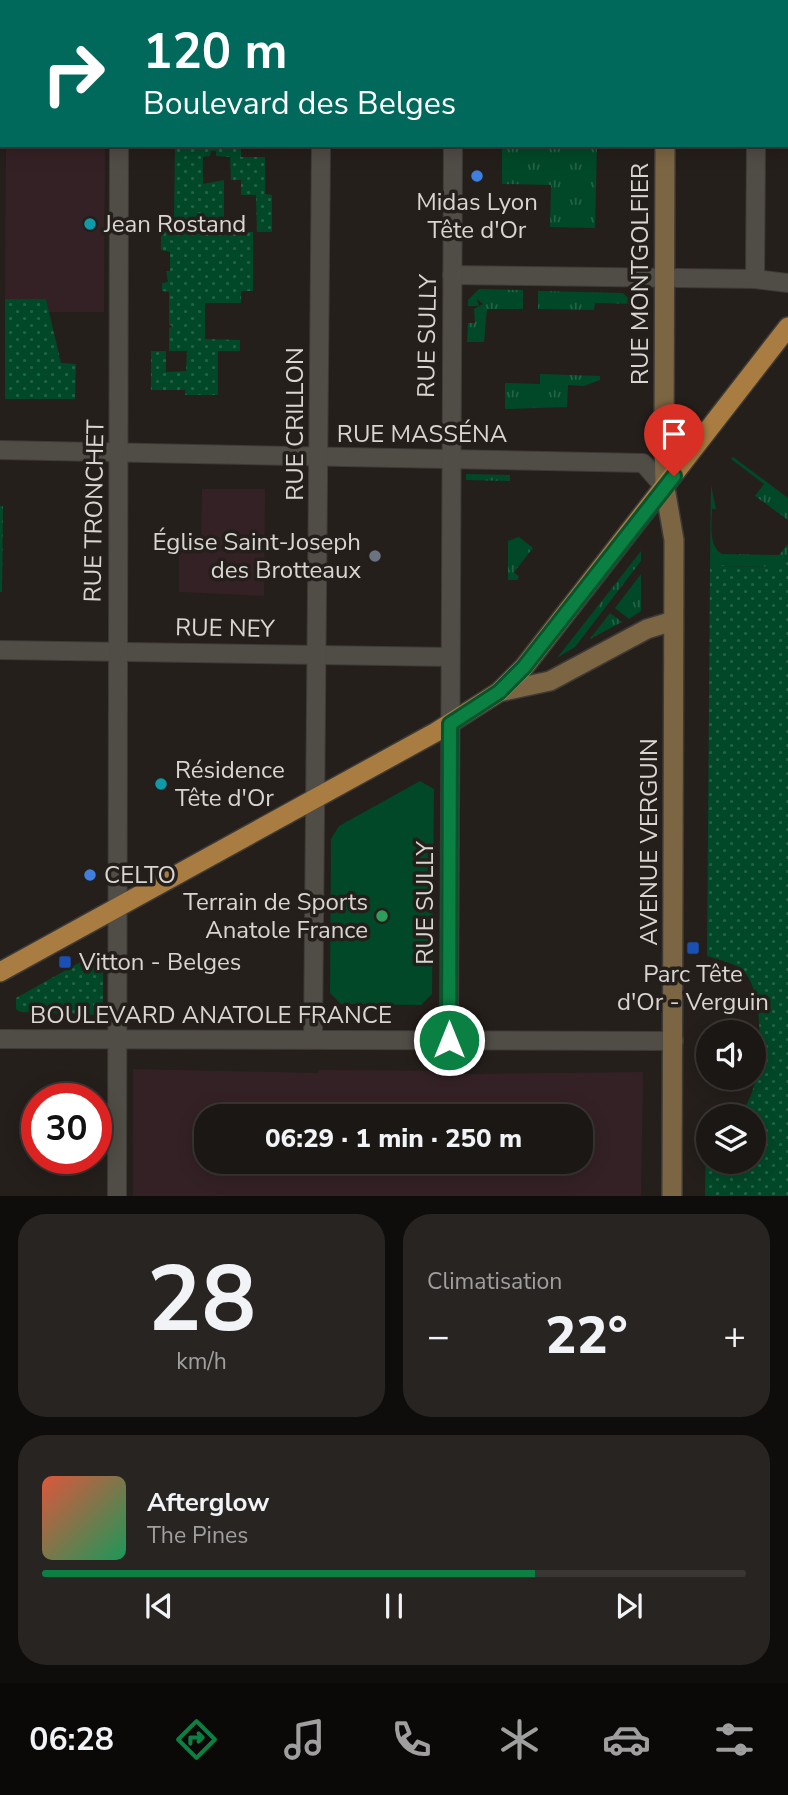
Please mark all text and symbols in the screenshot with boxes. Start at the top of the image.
text: 120 m [143,18,287,85]
icon: right [28,28,119,119]
text: Boulevard des Belges [143,82,456,125]
street label: RUE MONTGOLFIER [624,163,656,385]
marker: Midas Lyon Tête d'Or [469,168,485,184]
place label: Midas Lyon Tête d'Or [416,186,538,246]
place label: Jean Rostand [103,208,246,240]
marker: Jean Rostand [82,216,98,232]
street label: RUE SULLY [410,273,444,398]
street label: RUE CRILLON [279,347,311,501]
pin [644,404,704,476]
icon: arrive [655,415,693,453]
street label: RUE MASSÉNA [337,418,508,450]
street label: RUE TRONCHET [76,419,112,603]
place label: Église Saint-Joseph des Brotteaux [152,526,361,586]
marker: Église Saint-Joseph des Brotteaux [367,548,383,564]
street label: RUE NEY [175,611,276,645]
street label: AVENUE VERGUIN [633,738,665,946]
place label: Résidence Tête d'Or [175,754,285,814]
marker: Résidence Tête d'Or [153,776,169,792]
street label: RUE SULLY [409,841,441,965]
place label: CELTO [104,859,176,891]
marker: CELTO [82,867,98,883]
place label: Terrain de Sports Anatole France [183,886,368,946]
marker: Terrain de Sports Anatole France [374,908,390,924]
marker: Parc Tête d'Or - Verguin [685,940,701,956]
place label: Vitton - Belges [78,946,241,978]
marker: Vitton - Belges [57,954,73,970]
place label: Parc Tête d'Or - Verguin [617,958,769,1018]
street label: BOULEVARD ANATOLE FRANCE [30,999,392,1031]
position arrow [412,1003,486,1077]
map controls [696,1020,766,1174]
button: sound [696,1020,766,1090]
speed limit sign: 30 [21,1083,112,1174]
button: layers [696,1104,766,1174]
text: 06:29 · 1 min · 250 m [265,1121,522,1156]
text: 28 [147,1238,256,1362]
text: Climatisation [427,1266,562,1297]
text: 22° [545,1300,628,1371]
text: − [427,1311,450,1362]
text: + [723,1311,746,1362]
text: km/h [176,1346,227,1377]
text: Afterglow [147,1485,270,1520]
text: The Pines [147,1520,248,1551]
icon: previous [140,1587,178,1625]
icon: pause [375,1587,413,1625]
icon: next [610,1587,648,1625]
icon: directions [172,1715,221,1764]
icon: music [280,1715,329,1764]
icon: phone [387,1715,436,1764]
icon: climate [495,1715,544,1764]
icon: car [602,1715,651,1764]
icon: filters [710,1715,759,1764]
text: 06:28 [29,1718,114,1761]

